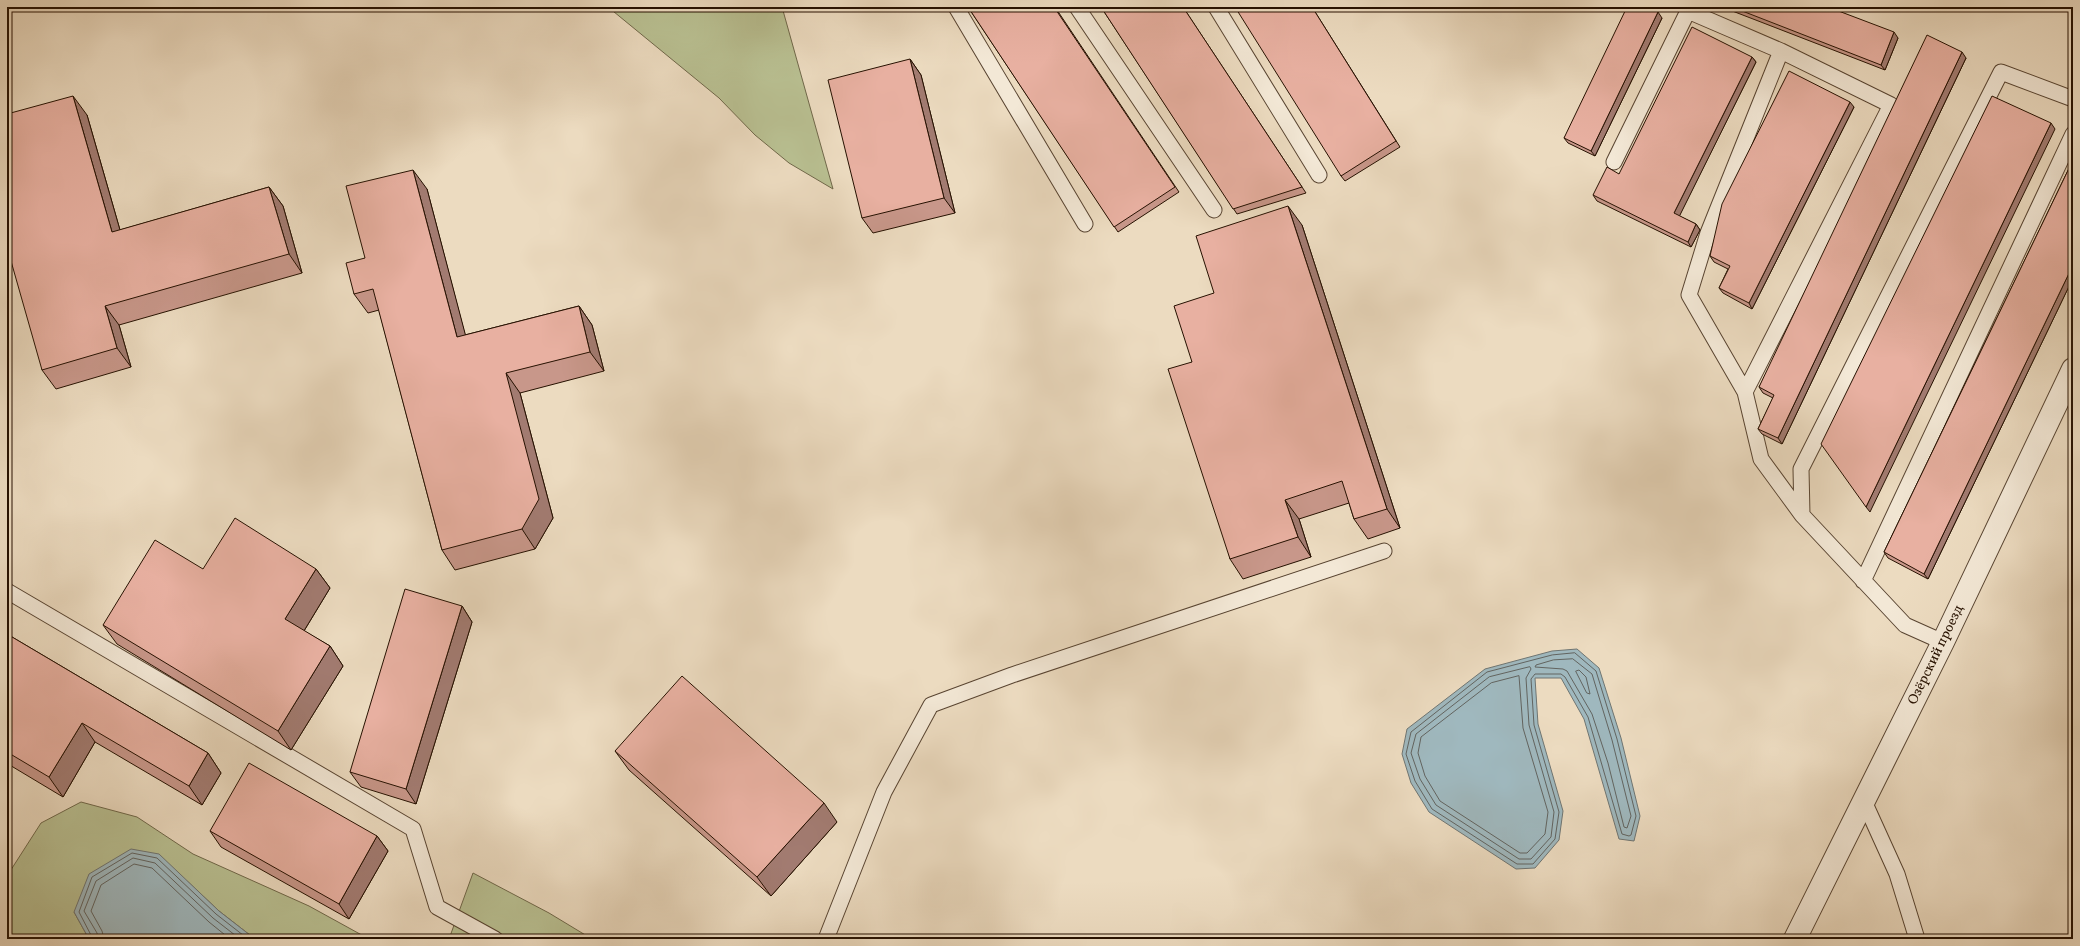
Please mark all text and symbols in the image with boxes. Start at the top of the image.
street label: Озёрский проезд [1904,602,1968,708]

